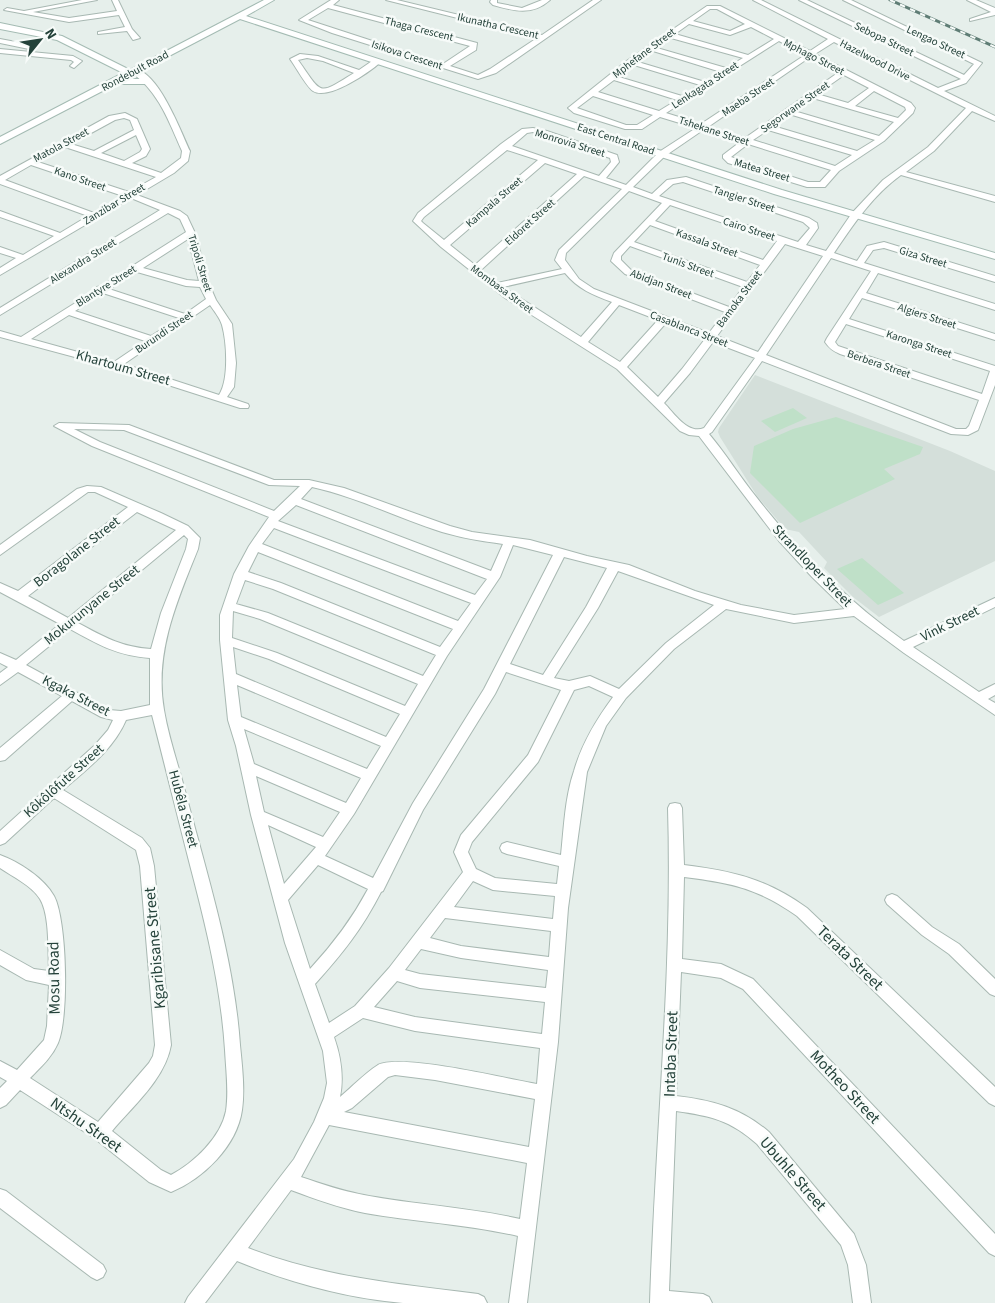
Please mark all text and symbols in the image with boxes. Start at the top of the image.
street label: Ikunatha Crescent [456,9,540,43]
street label: Thaga Crescent [383,13,455,45]
north arrow [15,15,65,65]
street label: Sebopa Street [852,18,917,60]
street label: Lengao Street [904,22,968,62]
street label: Mphefane Street [609,24,679,82]
text: N [39,25,61,43]
street label: Mphago Street [781,35,847,79]
street label: Isikova Crescent [369,36,445,74]
street label: Hazelwood Drive [837,36,913,85]
street label: Rondebult Road [99,47,171,95]
street label: Lenkagata Street [669,58,742,112]
street label: Maeba Street [719,74,777,120]
street label: Segorwane Street [757,77,833,136]
street label: Tshekane Street [677,113,751,150]
street label: East Central Road [575,119,657,159]
street label: Matola Street [31,124,92,166]
street label: Monrovia Street [533,125,607,161]
street label: Matea Street [732,154,792,186]
street label: Kano Street [52,163,108,195]
street label: Kampala Street [462,173,526,231]
street label: Zanzibar Street [80,179,148,228]
street label: Tangier Street [711,182,777,216]
street label: Eldoret Street [501,195,559,249]
street label: Cairo Street [721,214,777,245]
street label: Kassala Street [674,225,740,261]
street label: Tripoli Street [184,232,216,294]
street label: Alexandra Street [47,234,119,287]
street label: Giza Street [897,243,949,271]
street label: Tunis Street [660,249,716,281]
street label: Blantyre Street [73,261,139,311]
street label: Mombasa Street [467,261,537,317]
street label: Abidjan Street [628,265,694,303]
street label: Bamoka Street [713,267,766,331]
street label: Algiers Street [896,299,958,333]
street label: Burundi Street [132,307,196,357]
street label: Casablanca Street [648,307,731,351]
street label: Karonga Street [884,326,954,362]
street label: Khartoum Street [74,345,173,391]
street label: Berbera Street [845,346,913,382]
street label: Boragolane Street [29,512,125,592]
street label: Strandloper Street [767,520,857,612]
street label: Mokurunyane Street [40,560,144,650]
street label: Vink Street [917,601,983,647]
street label: Kgaka Street [39,670,114,722]
street label: Kôkôlôfute Street [19,739,109,823]
street label: Hubêla Street [163,768,203,850]
street label: Kgaribisane Street [139,886,171,1010]
street label: Terata Street [812,921,889,996]
street label: Mosu Road [42,941,66,1015]
street label: Intaba Street [659,1010,684,1097]
street label: Motheo Street [805,1045,886,1129]
street label: Ntshu Street [46,1092,127,1158]
street label: Ubuhle Street [755,1132,832,1216]

